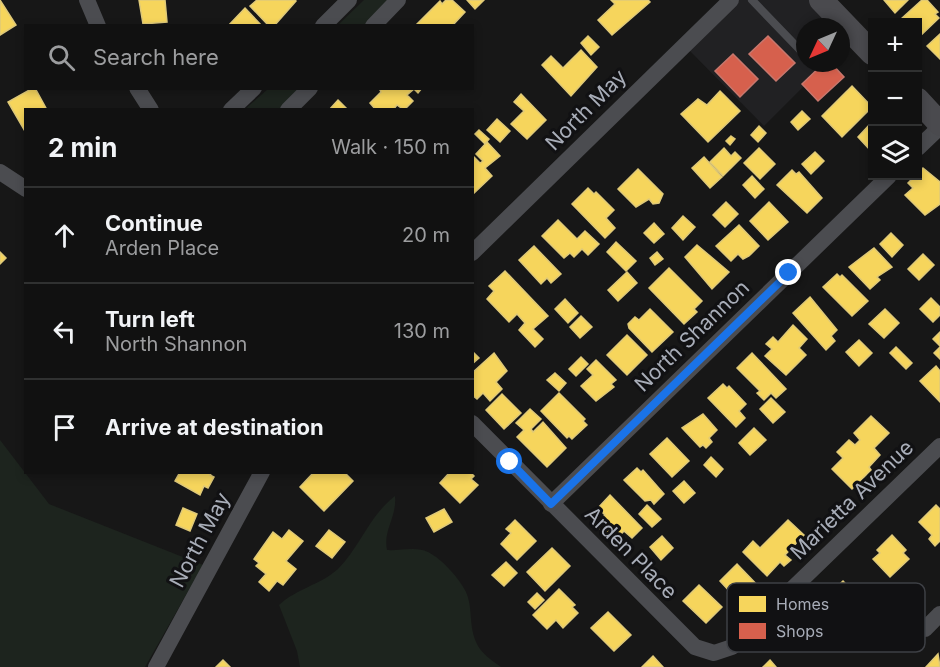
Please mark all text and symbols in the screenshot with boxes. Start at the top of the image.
north arrow [796,18,850,72]
map controls [868,18,922,180]
button: + [868,18,922,72]
search box [24,24,474,90]
icon: search [45,41,78,74]
text: Search here [93,44,219,70]
street label: North May [540,64,631,155]
button: − [868,72,922,126]
button: layers [868,126,922,180]
text: 2 min [48,132,118,163]
text: Walk · 150 m [331,135,450,159]
text: Continue [105,210,203,236]
icon: ahead [48,219,81,252]
text: 20 m [402,223,450,247]
text: Arden Place [105,236,219,260]
route end [775,259,801,285]
street label: North Shannon [629,275,754,397]
text: Turn left [105,306,195,332]
icon: left [48,315,81,348]
text: 130 m [394,319,450,343]
text: North Shannon [105,332,247,356]
icon: arrive [48,411,81,444]
text: Arrive at destination [105,414,324,440]
street label: Marietta Avenue [785,435,918,565]
route start [496,448,522,474]
street label: North May [164,488,235,592]
street label: Arden Place [580,501,683,604]
legend [727,583,925,652]
text: Homes [776,594,829,614]
text: Shops [776,621,824,641]

